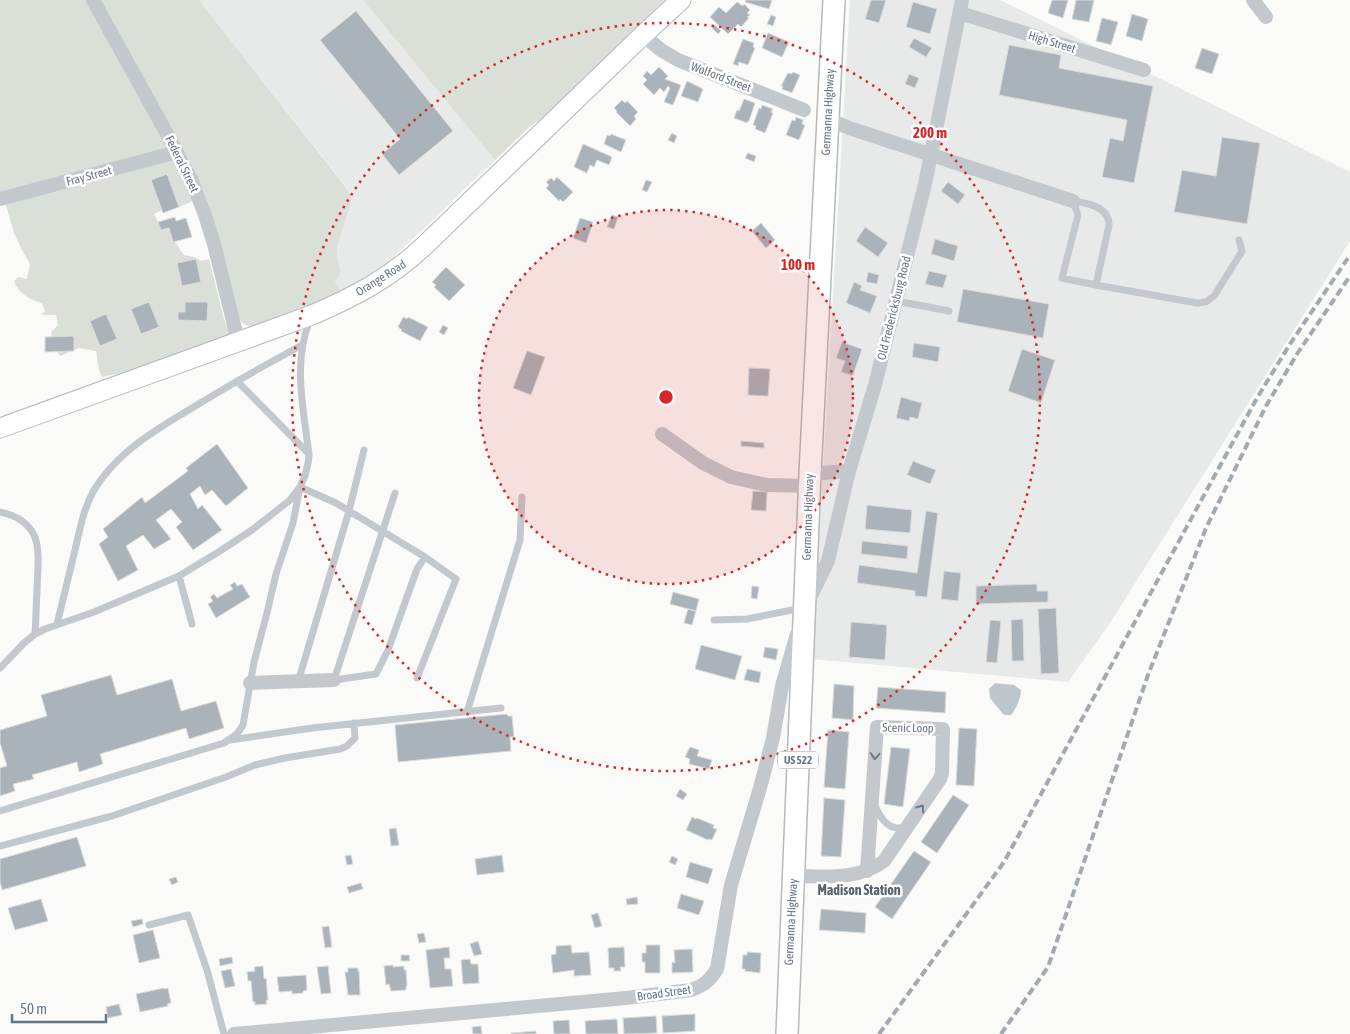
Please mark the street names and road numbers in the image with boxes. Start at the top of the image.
street label: High Street [1027,28,1078,56]
street label: Wolford Street [689,59,754,95]
street label: Germanna Highway [819,68,837,156]
street label: Federal Street [162,133,202,195]
street label: Fray Street [65,163,114,189]
street label: Old Fredericksburg Road [874,255,914,361]
street label: Orange Road [353,257,409,299]
street label: Germanna Highway [799,473,817,561]
street label: Scenic Loop [882,721,934,735]
road number: US 522 [778,752,818,768]
street label: Germanna Highway [782,878,800,966]
street label: Broad Street [636,982,692,1004]

